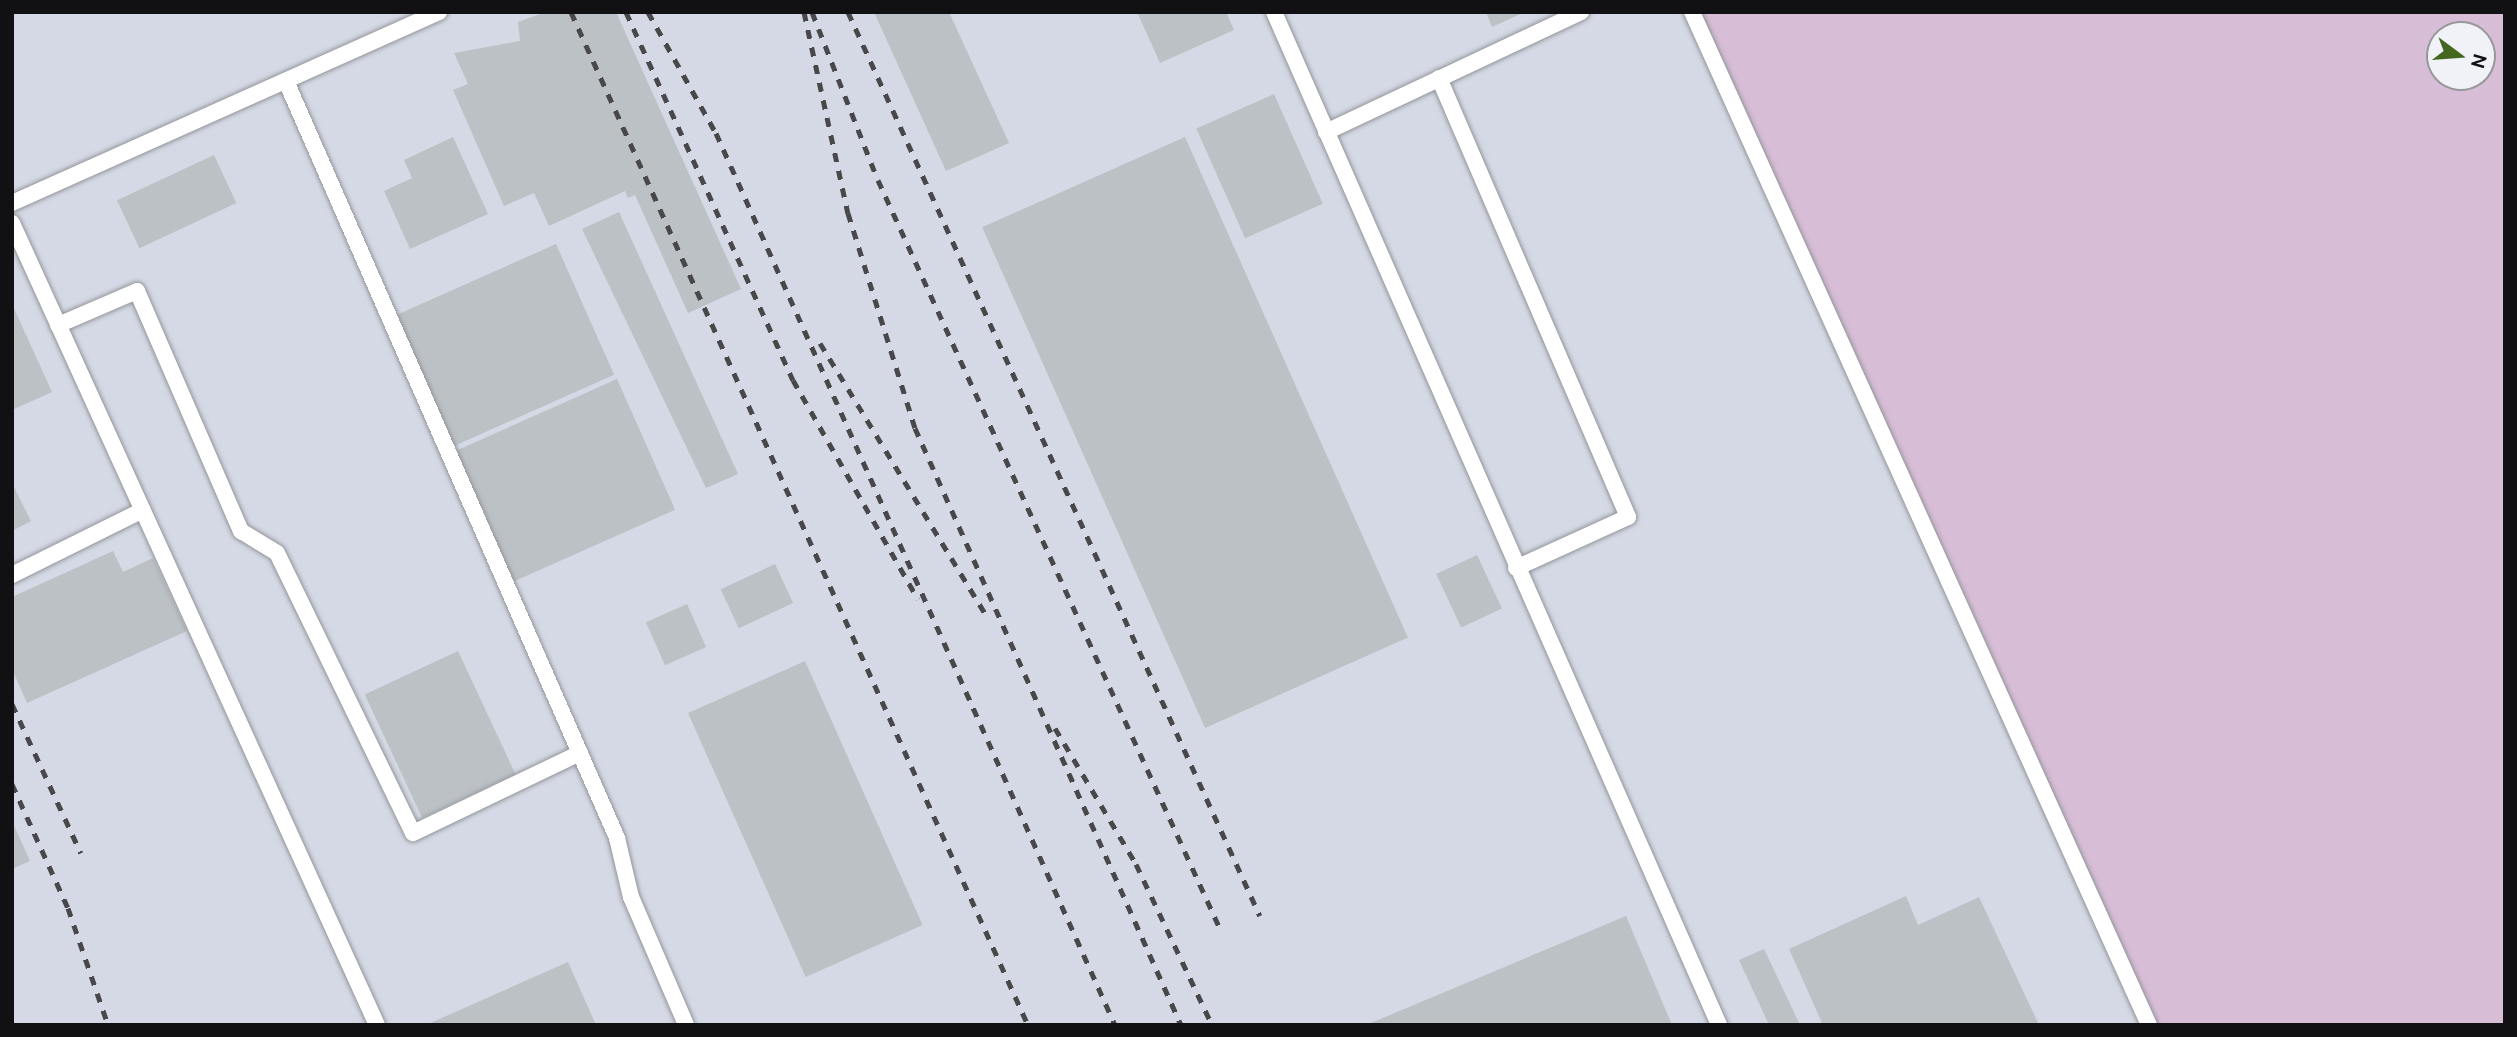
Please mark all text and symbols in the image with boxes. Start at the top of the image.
north arrow [2426,21,2496,91]
text: N [2467,51,2492,71]

